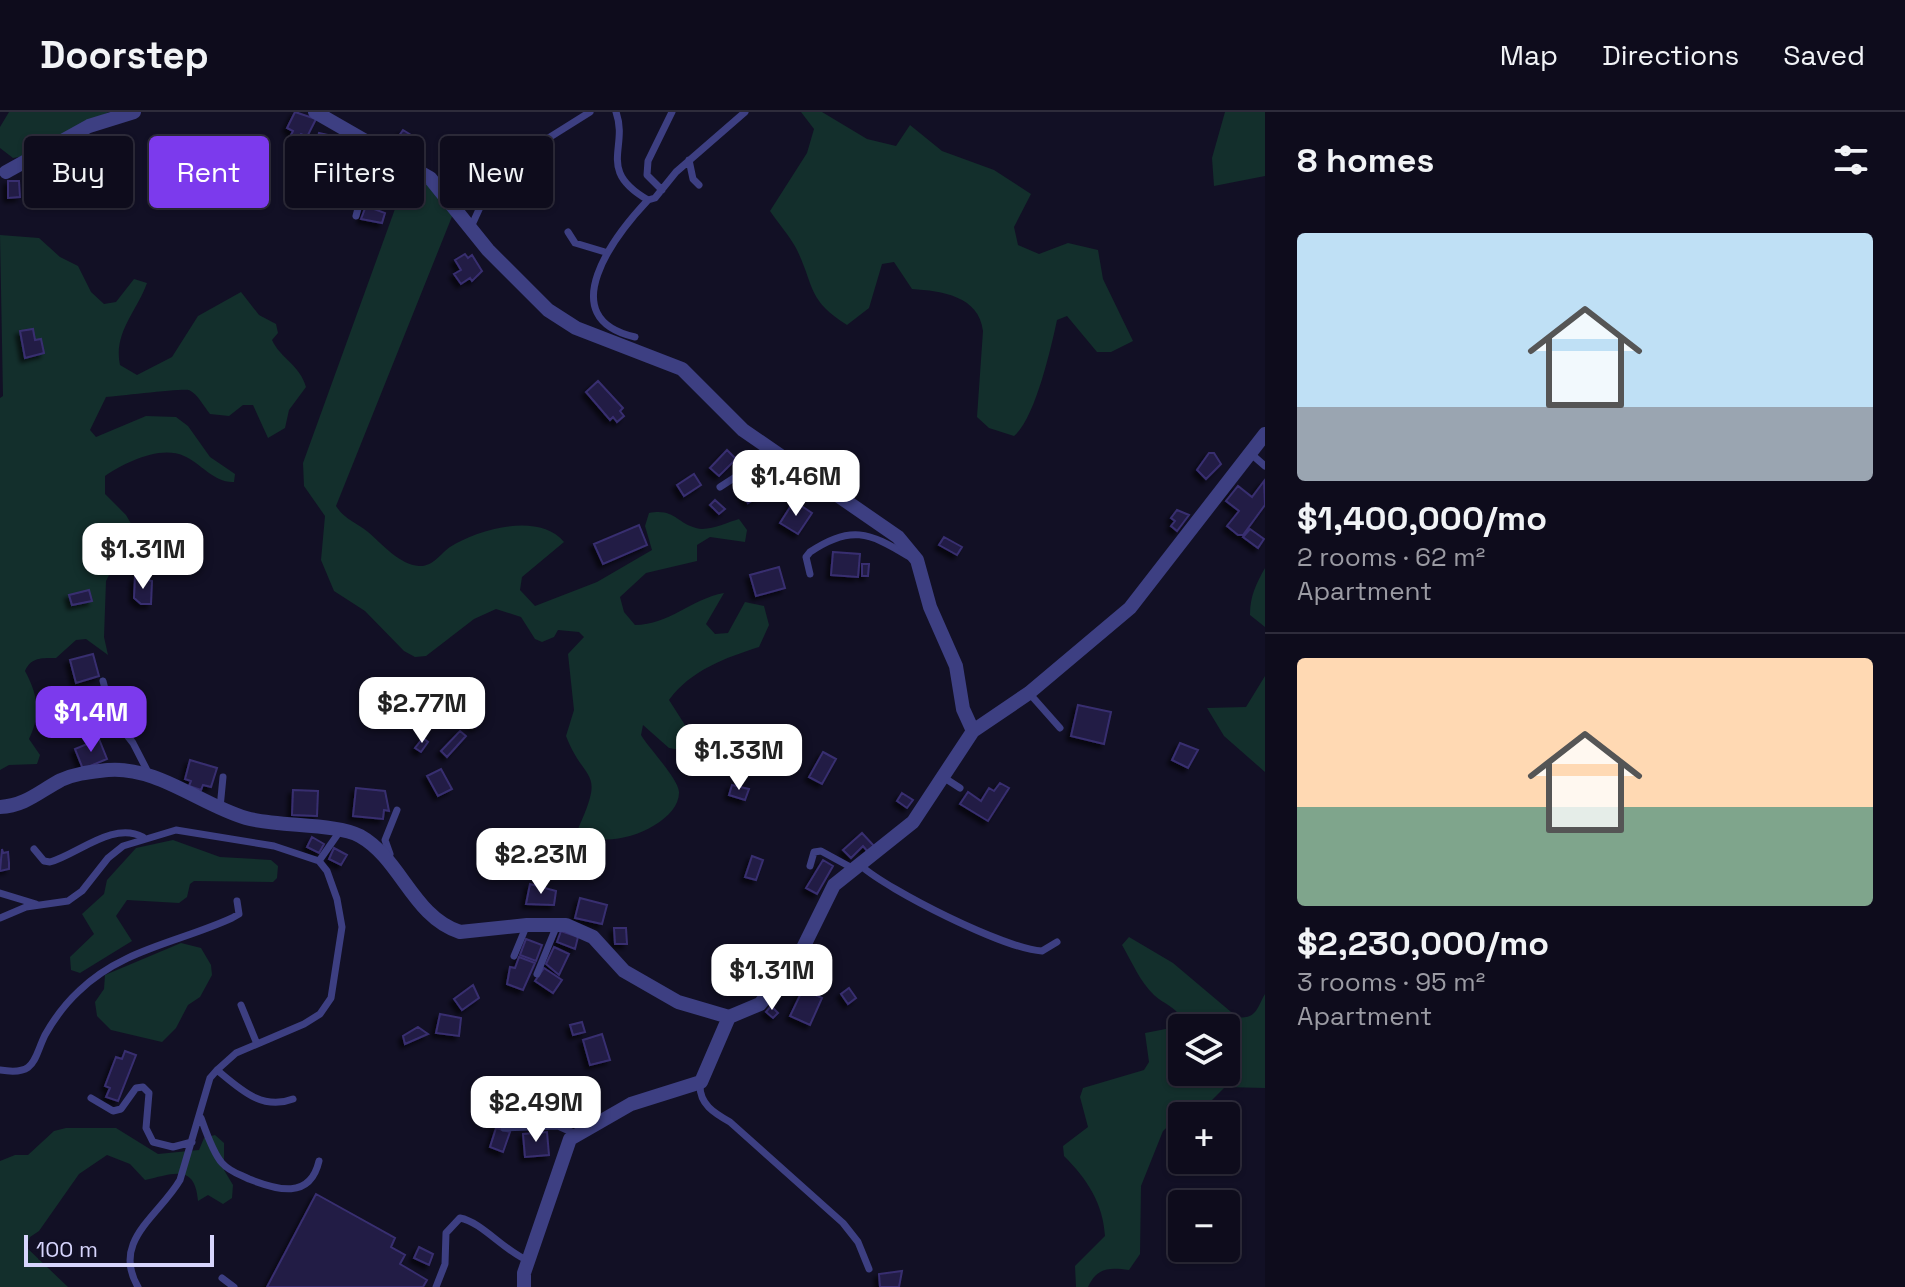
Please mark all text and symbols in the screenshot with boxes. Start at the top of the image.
text: Doorstep [40,31,209,79]
text: Map [1500,37,1558,73]
text: Directions [1602,37,1739,73]
text: Saved [1783,37,1865,73]
chip: Buy [24,136,133,208]
chip: Rent [149,136,269,208]
chip: Filters [285,136,424,208]
chip: New [440,136,553,208]
icon: filters [1829,138,1873,182]
text: 8 homes [1297,139,1434,182]
icon: home [1513,285,1657,429]
pin: $1.46M [731,450,861,518]
text: $1.46M [751,459,841,493]
text: $1,400,000/mo [1297,497,1547,540]
pin: $1.31M [78,523,208,591]
text: $1.31M [100,532,186,566]
text: 2 rooms · 62 m² [1297,540,1485,574]
text: Apartment [1297,574,1432,608]
pin: $2.77M [357,677,487,745]
pin: $1.4M [35,686,147,754]
text: $2.77M [377,686,467,720]
text: $1.4M [54,695,128,729]
icon: home [1513,710,1657,854]
pin: $1.33M [674,724,804,792]
text: $1.33M [694,733,784,767]
pin: $2.23M [476,828,606,896]
text: $2.23M [494,837,588,871]
text: $2,230,000/mo [1297,922,1549,965]
pin: $1.31M [707,944,837,1012]
text: $1.31M [729,953,815,987]
text: 3 rooms · 95 m² [1297,965,1485,999]
text: Apartment [1297,999,1432,1033]
map controls [1168,1014,1240,1262]
button: layers [1168,1014,1240,1086]
pin: $2.49M [471,1076,601,1144]
text: $2.49M [489,1085,583,1119]
button: + [1168,1102,1240,1174]
button: − [1168,1190,1240,1262]
scale bar [24,1231,214,1267]
text: 100 m [36,1235,98,1263]

